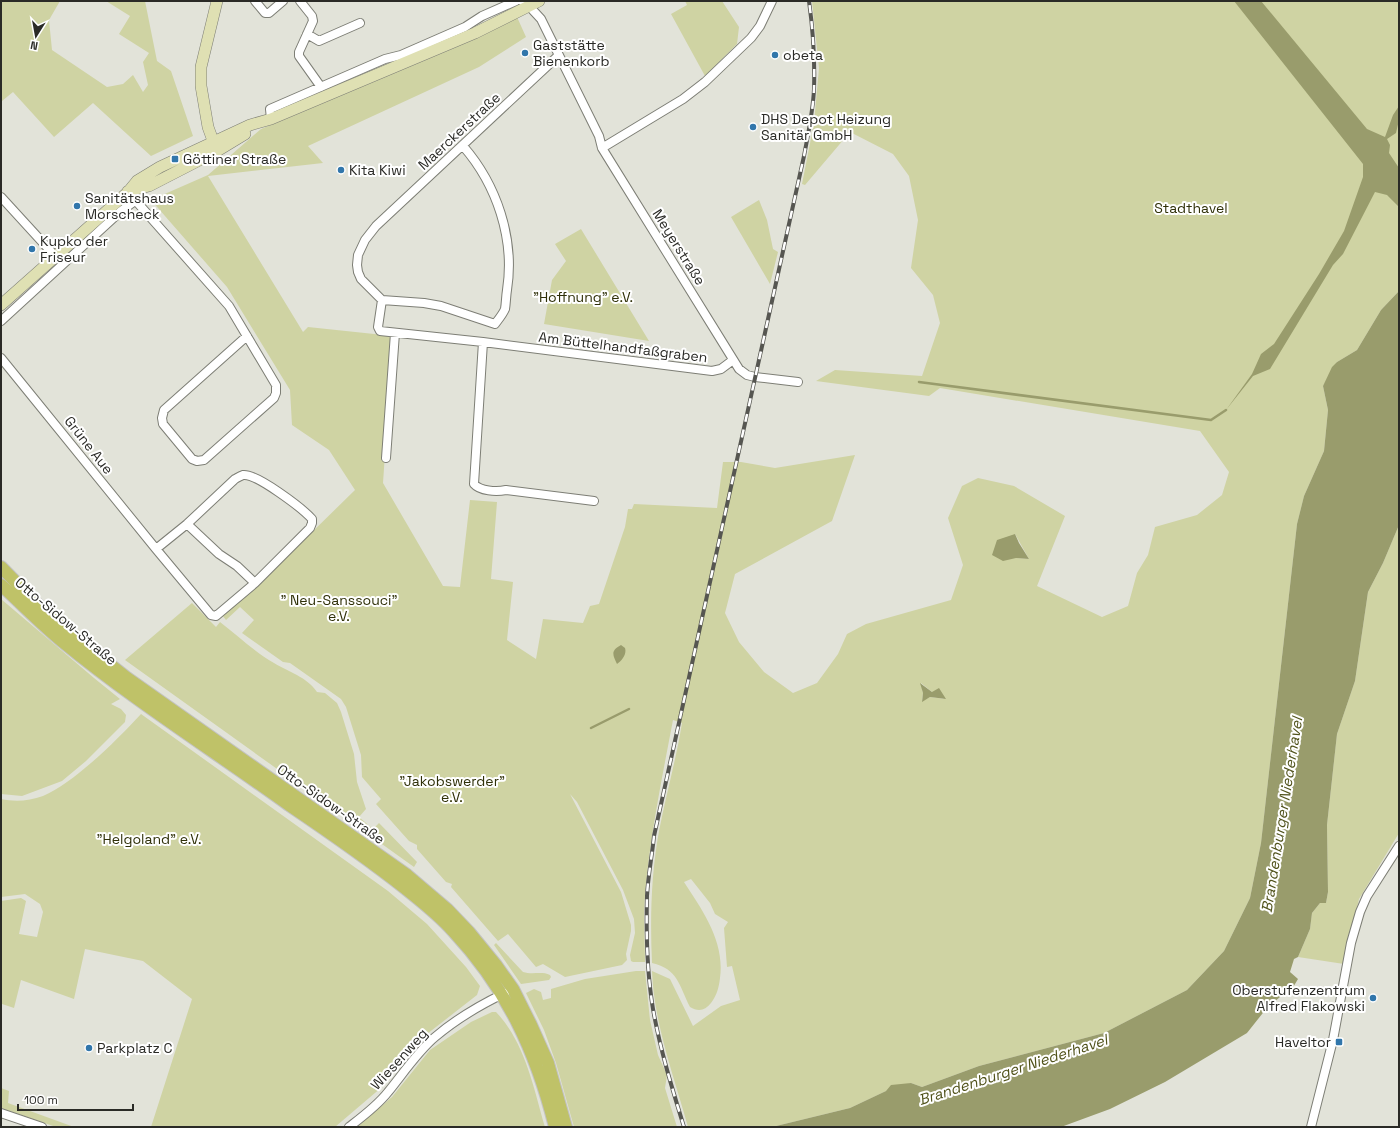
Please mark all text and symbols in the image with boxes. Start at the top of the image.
north arrow [16,16,56,56]
place label: Gaststätte Bienenkorb [533,36,610,70]
text: N [29,38,39,53]
place label: obeta [783,46,823,64]
marker: Gaststätte Bienenkorb [520,48,530,58]
marker: obeta [770,50,780,60]
street label: Maerckerstraße [414,88,504,174]
place label: DHS Depot Heizung Sanitär GmbH [761,110,891,144]
marker: DHS Depot Heizung Sanitär GmbH [748,122,758,132]
place label: Göttiner Straße [183,150,286,168]
marker: Göttiner Straße [170,154,180,164]
place label: Kita Kiwi [349,161,406,179]
marker: Kita Kiwi [336,165,346,175]
place label: Sanitätshaus Morscheck [85,189,174,223]
park label: Stadthavel [1154,199,1228,217]
marker: Sanitätshaus Morscheck [72,201,82,211]
street label: Meyerstraße [649,206,709,288]
place label: Kupko der Friseur [40,232,108,266]
marker: Kupko der Friseur [27,244,37,254]
park label: "Hoffnung" e.V. [533,288,633,306]
street label: Am Büttelhandfaßgraben [538,328,708,366]
street label: Grüne Aue [61,412,117,478]
street label: Otto-Sidow-Straße [11,573,121,669]
park label: " Neu-Sanssouci" e.V. [280,591,398,625]
water label: Brandenburger Niederhavel [1257,714,1307,914]
street label: Otto-Sidow-Straße [274,760,388,848]
park label: "Jakobswerder" e.V. [399,772,505,806]
park label: "Helgoland" e.V. [97,830,201,848]
place label: Oberstufenzentrum Alfred Flakowski [1232,981,1365,1015]
marker: Oberstufenzentrum Alfred Flakowski [1368,993,1378,1003]
street label: Wiesenweg [367,1025,431,1093]
water label: Brandenburger Niederhavel [916,1029,1112,1109]
place label: Haveltor [1275,1033,1331,1051]
marker: Haveltor [1334,1037,1344,1047]
place label: Parkplatz C [97,1039,173,1057]
marker: Parkplatz C [84,1043,94,1053]
scale bar [18,1086,133,1112]
text: 100 m [24,1092,58,1108]

